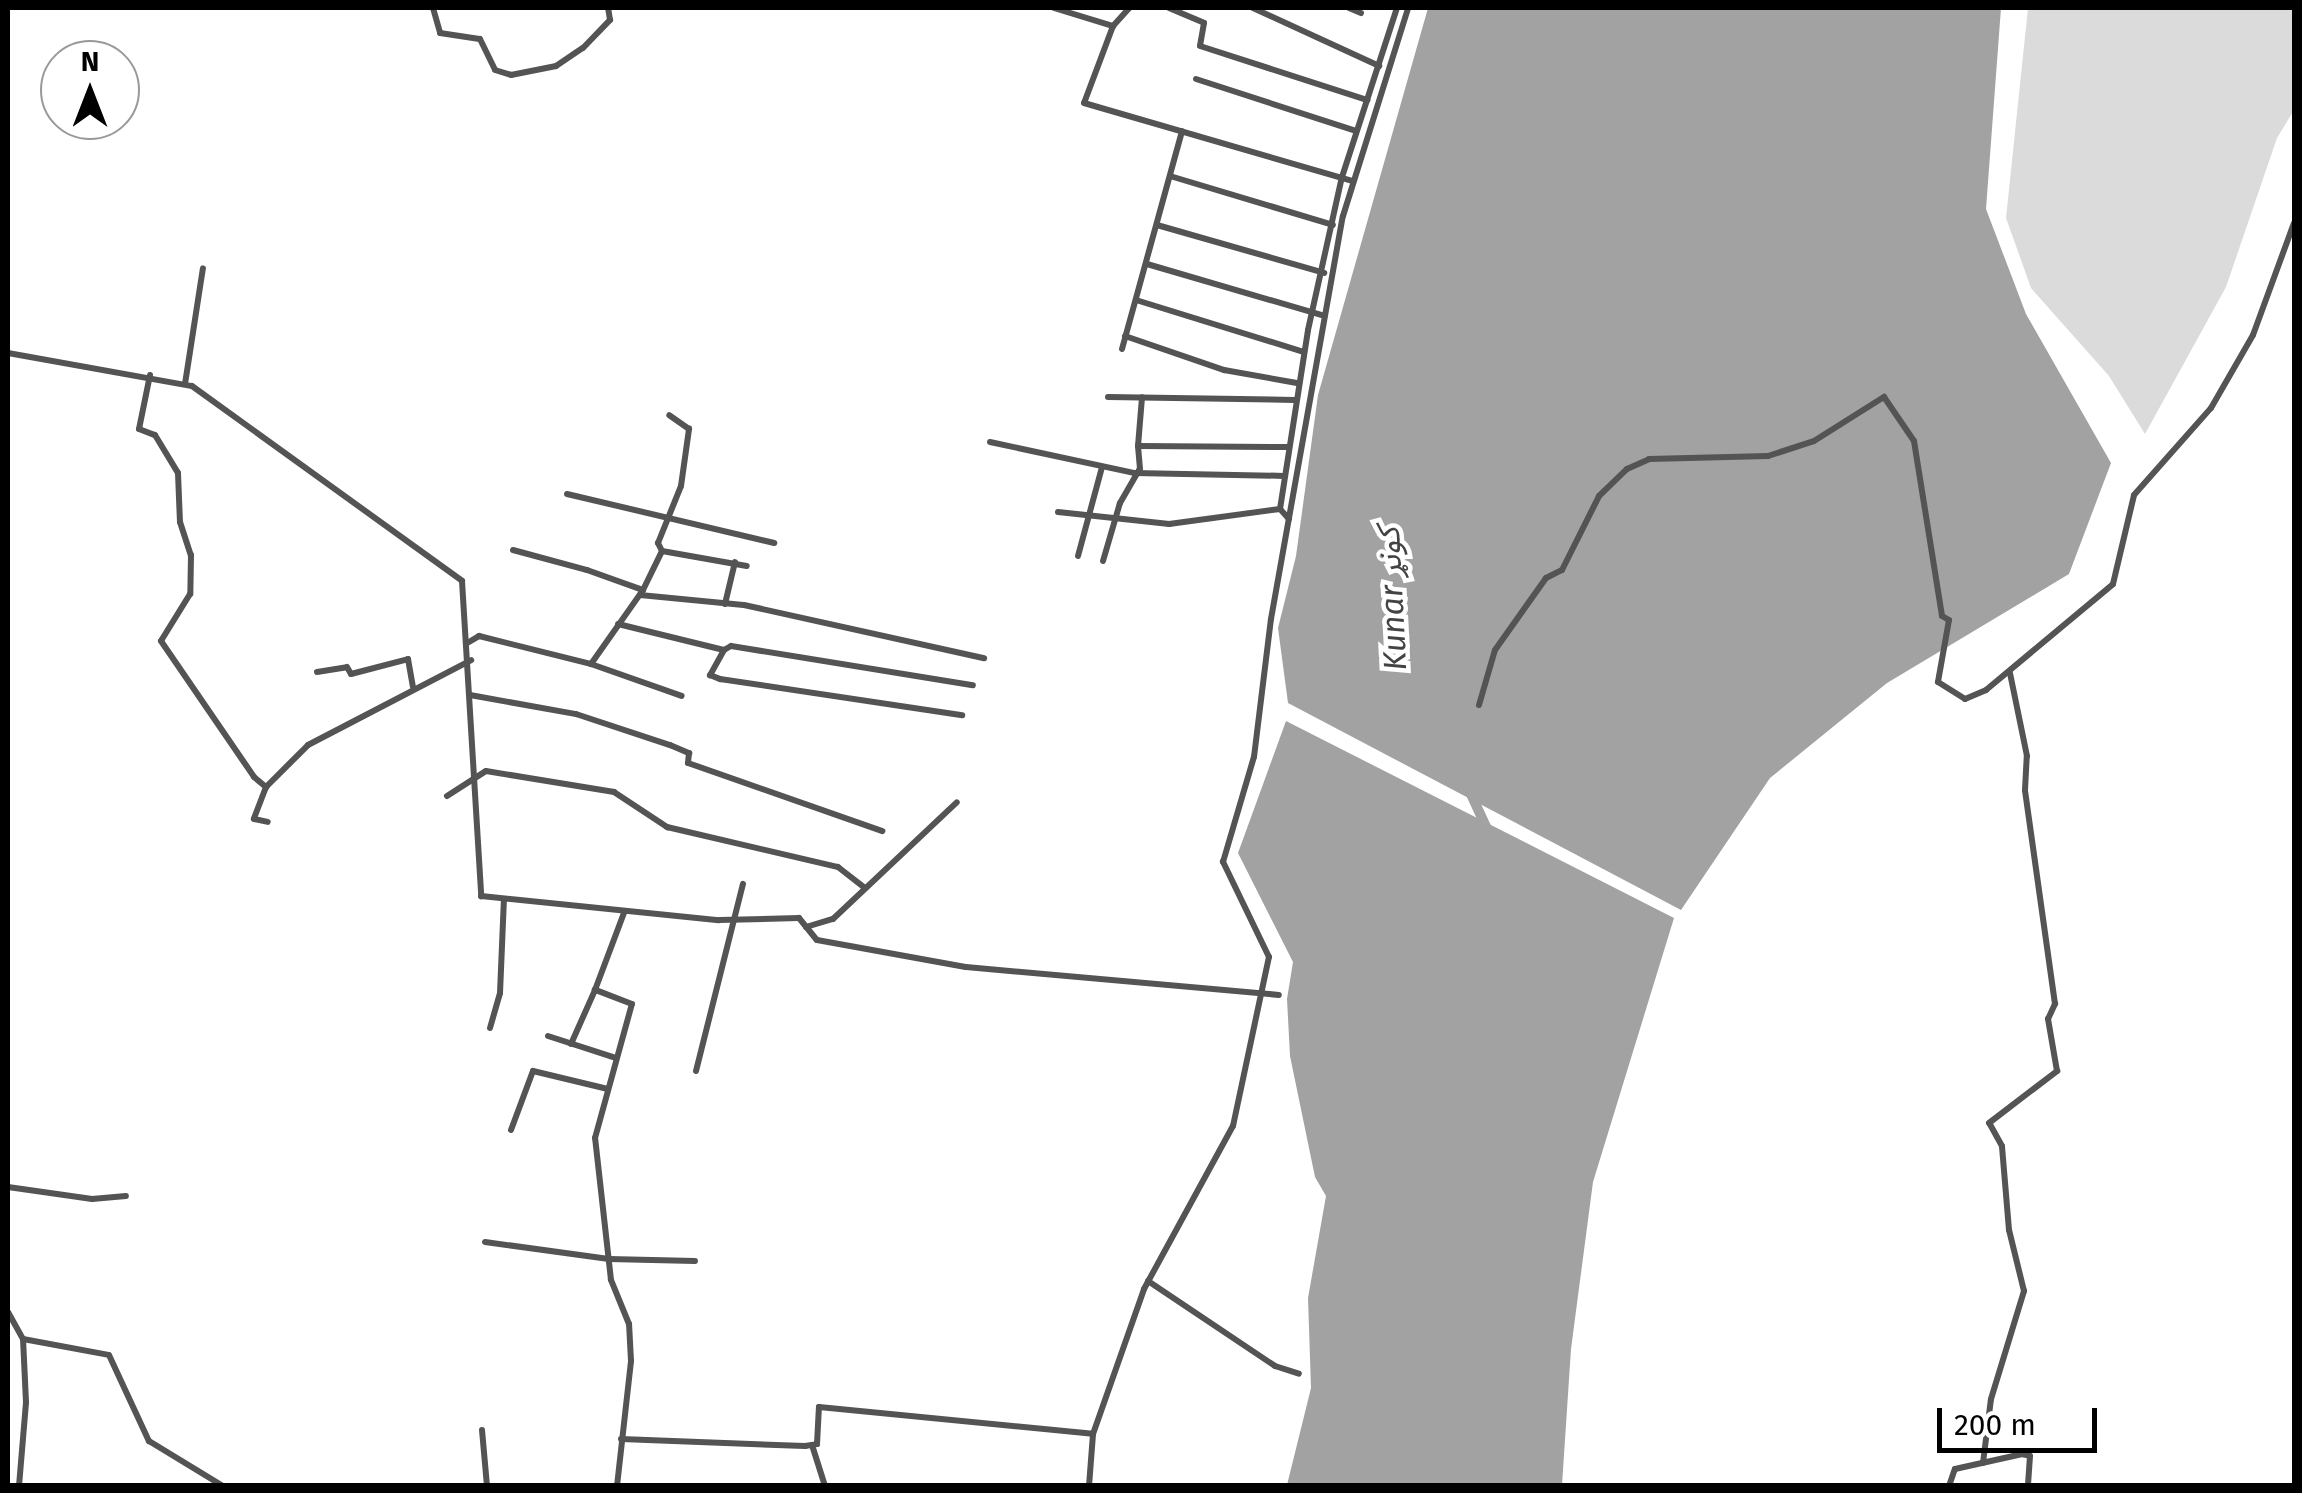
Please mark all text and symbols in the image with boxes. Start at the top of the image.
north arrow [40,40,140,140]
text: N [81,45,99,78]
water label: Kunar کونړ [1369,526,1415,672]
scale bar [1942,1388,2102,1450]
text: 200 m [1954,1407,2036,1443]

